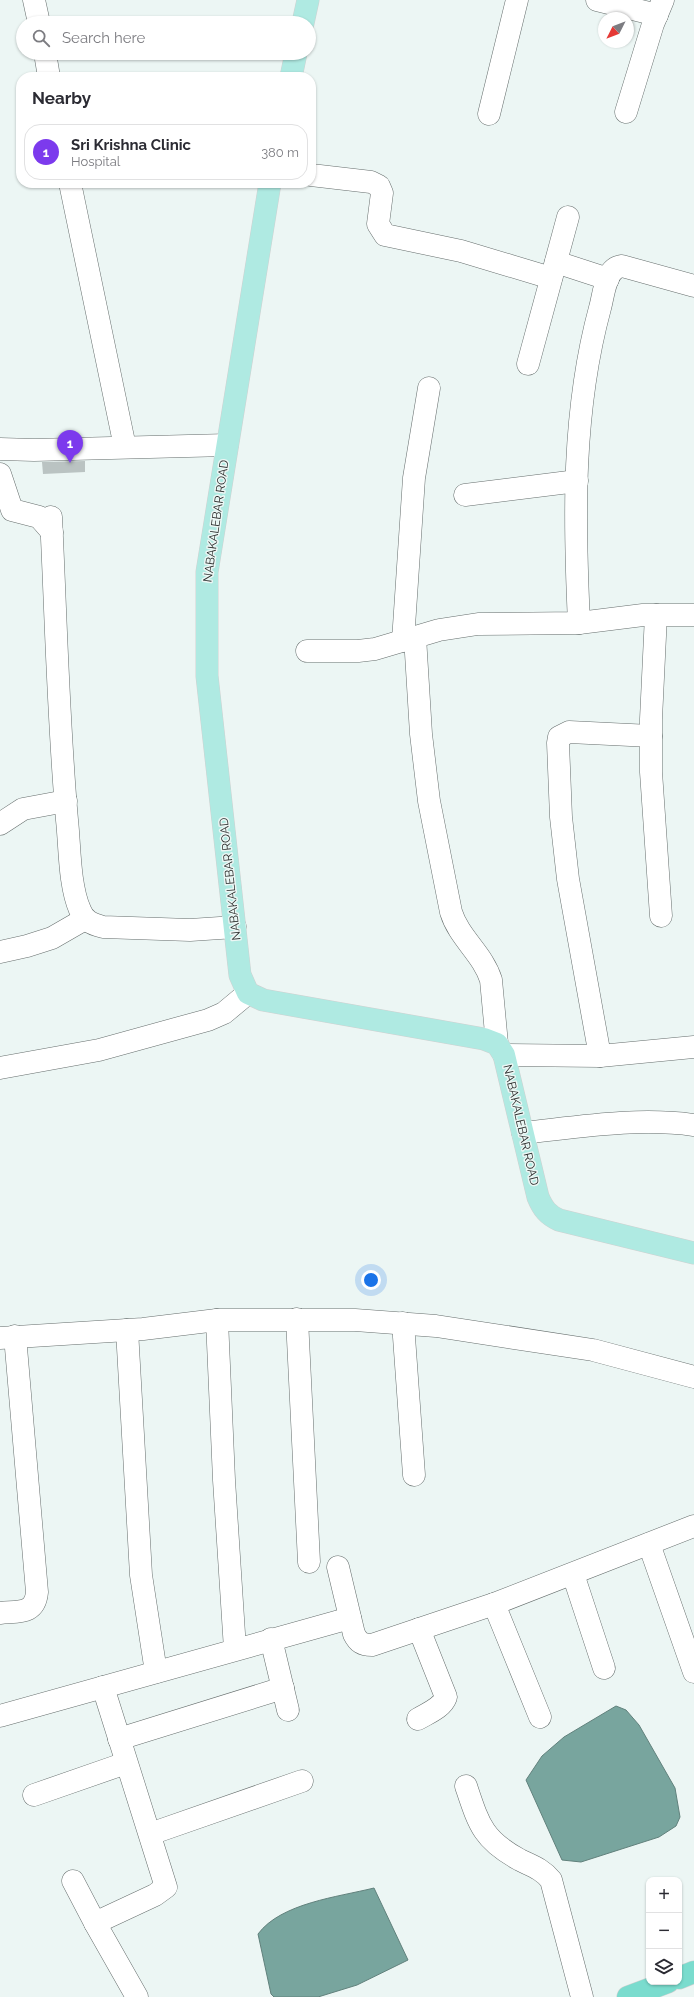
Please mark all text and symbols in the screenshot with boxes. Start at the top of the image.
north arrow [598,12,634,48]
search box [16,16,316,60]
icon: search [30,27,52,49]
text: Search here [62,29,145,47]
text: Nearby [32,88,91,108]
text: Sri Krishna Clinic [71,136,191,154]
text: 1 [43,145,49,160]
text: 380 m [261,145,299,160]
text: Hospital [71,154,120,169]
pin: 1 [57,430,83,463]
street label: NABAKALEBAR ROAD [200,458,232,583]
street label: NABAKALEBAR ROAD [217,816,243,941]
street label: NABAKALEBAR ROAD [500,1063,542,1187]
your location [361,1270,381,1290]
map controls [646,1877,682,1985]
button: + [646,1877,682,1913]
button: − [646,1913,682,1949]
button: layers [646,1949,682,1985]

